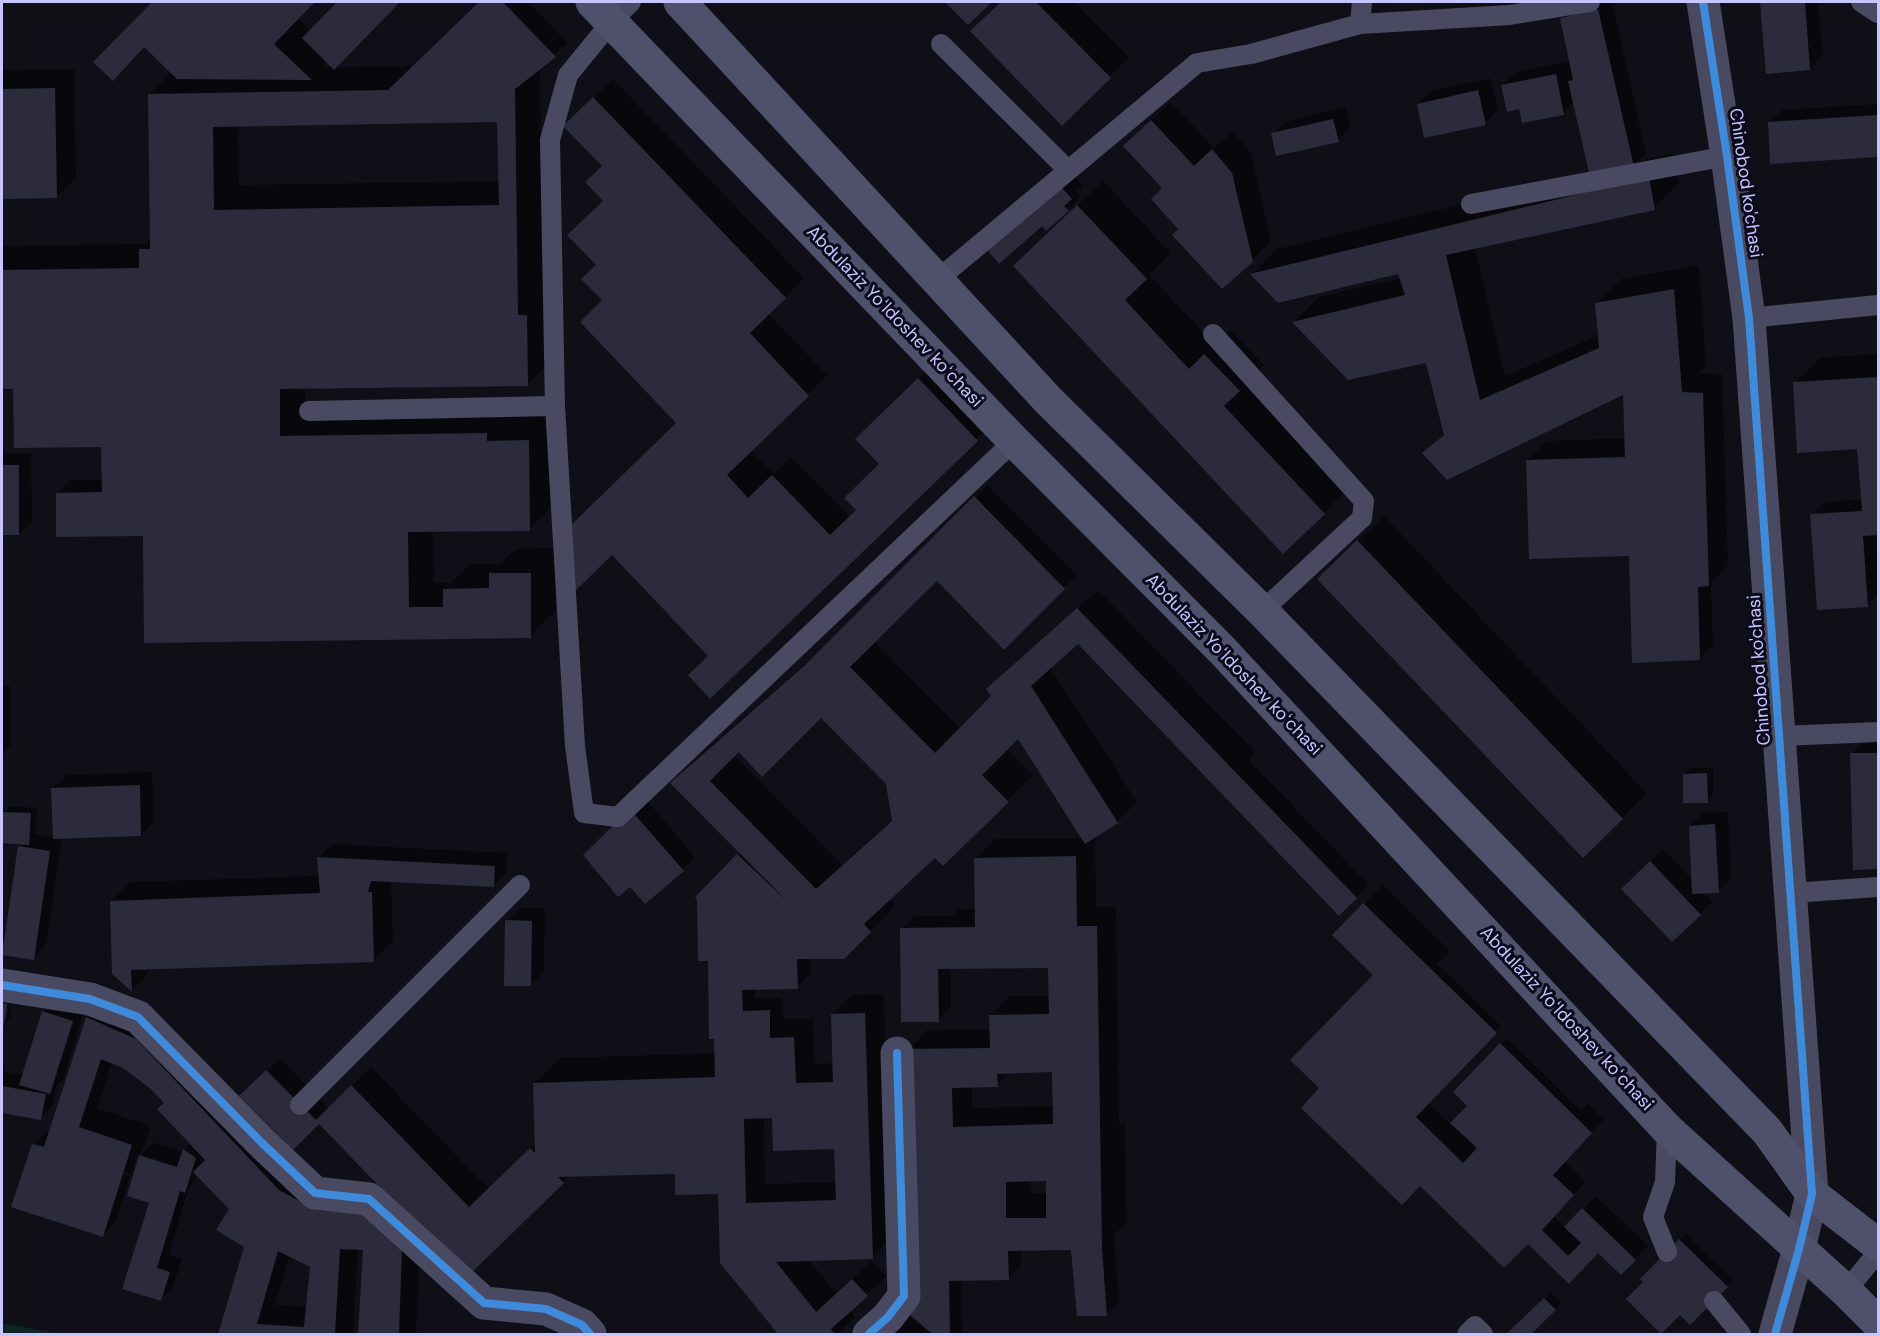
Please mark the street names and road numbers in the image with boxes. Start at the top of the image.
street label: Chinobod ko'chasi [1724,107,1766,259]
street label: Abdulaziz Yoʻldoshev koʻchasi [801,222,987,412]
street label: Abdulaziz Yoʻldoshev koʻchasi [1140,570,1326,760]
street label: Chinobod ko'chasi [1744,594,1776,746]
street label: Abdulaziz Yoʻldoshev koʻchasi [1475,922,1657,1116]

